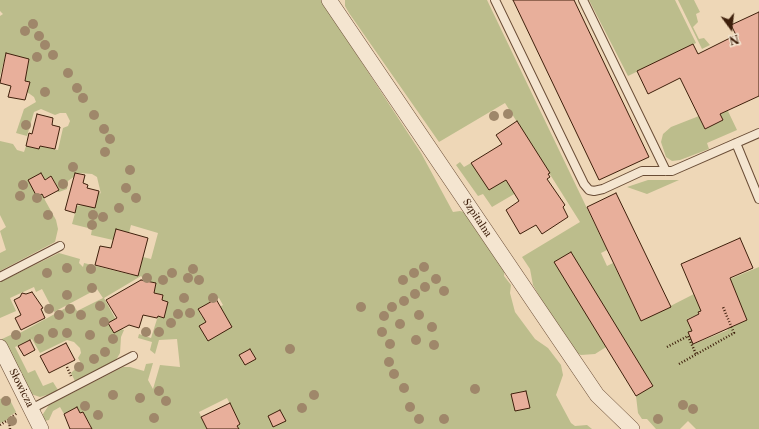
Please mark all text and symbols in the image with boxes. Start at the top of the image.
north arrow [711,8,751,48]
text: N [728,32,741,48]
street label: Szpitalna [460,197,494,239]
street label: Słowicza [6,367,36,409]

